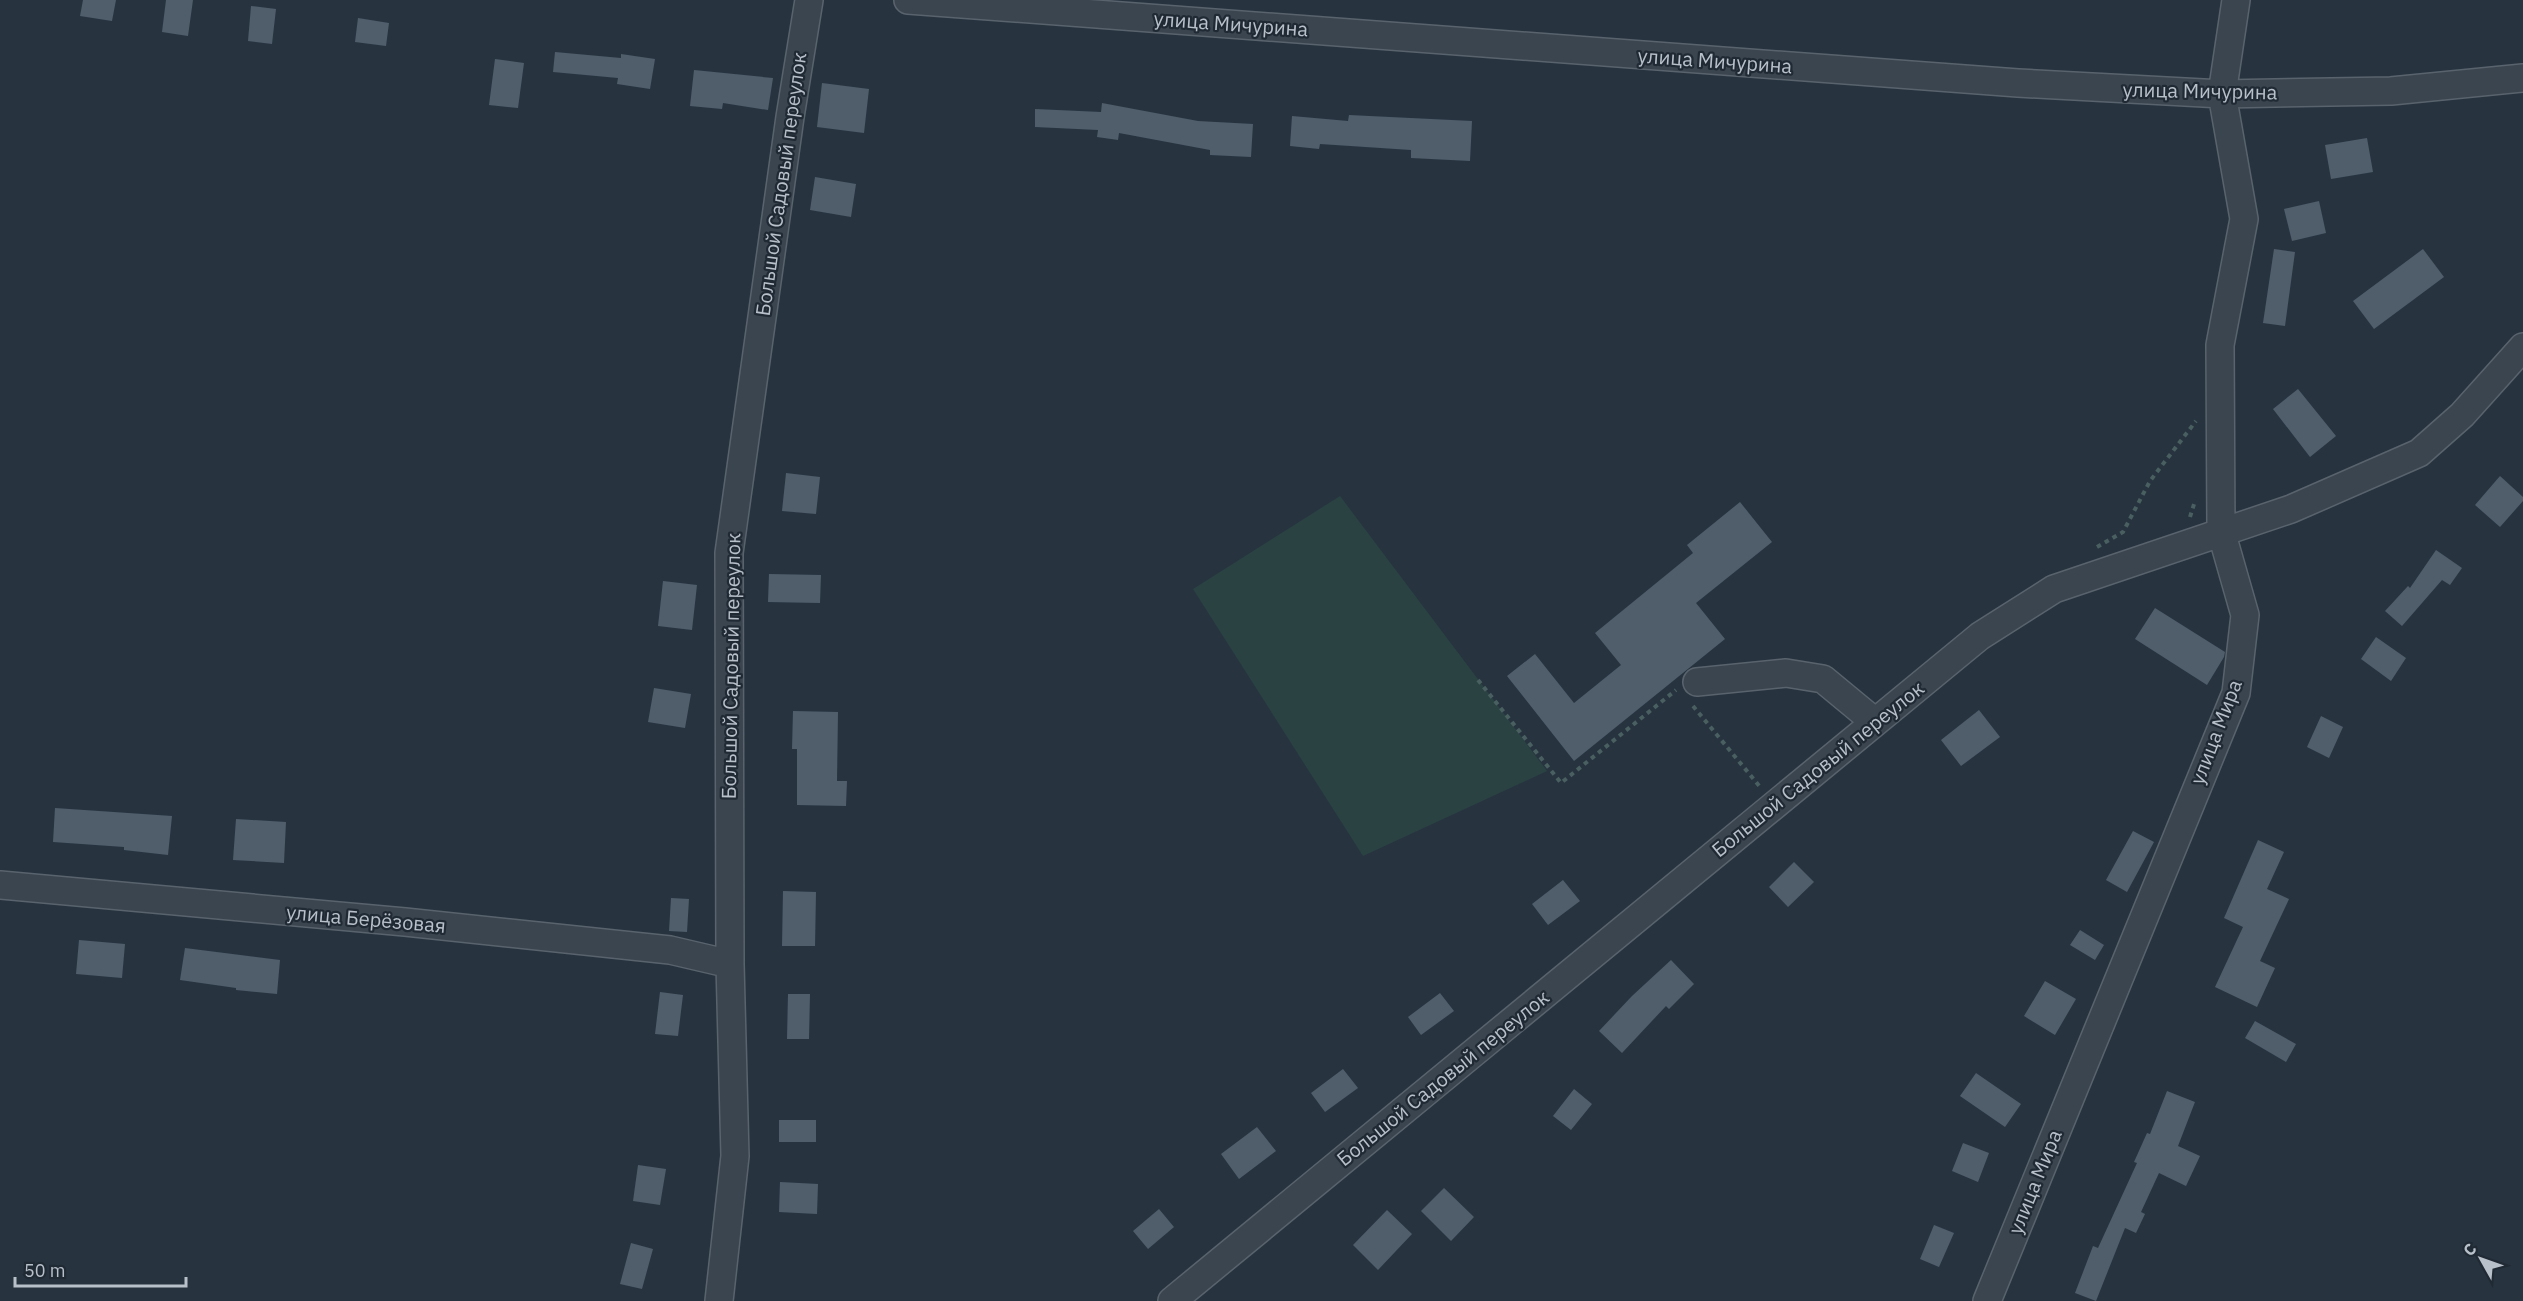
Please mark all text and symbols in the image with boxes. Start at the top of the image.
street label: улица Мичурина [1153,5,1309,42]
street label: улица Мичурина [1637,42,1793,79]
street label: Большой Садовый переулок [749,50,812,318]
street label: улица Мичурина [2122,76,2278,105]
street label: Большой Садовый переулок [715,533,746,799]
street label: Большой Садовый переулок [1706,674,1930,863]
street label: улица Мира [2183,675,2248,788]
street label: улица Берёзовая [285,898,447,939]
street label: Большой Садовый переулок [1331,983,1555,1172]
street label: улица Мира [2001,1125,2068,1238]
north arrow [2451,1229,2511,1289]
text: С [2458,1239,2481,1260]
scale bar [15,1250,186,1288]
text: 50 m [24,1259,66,1282]

